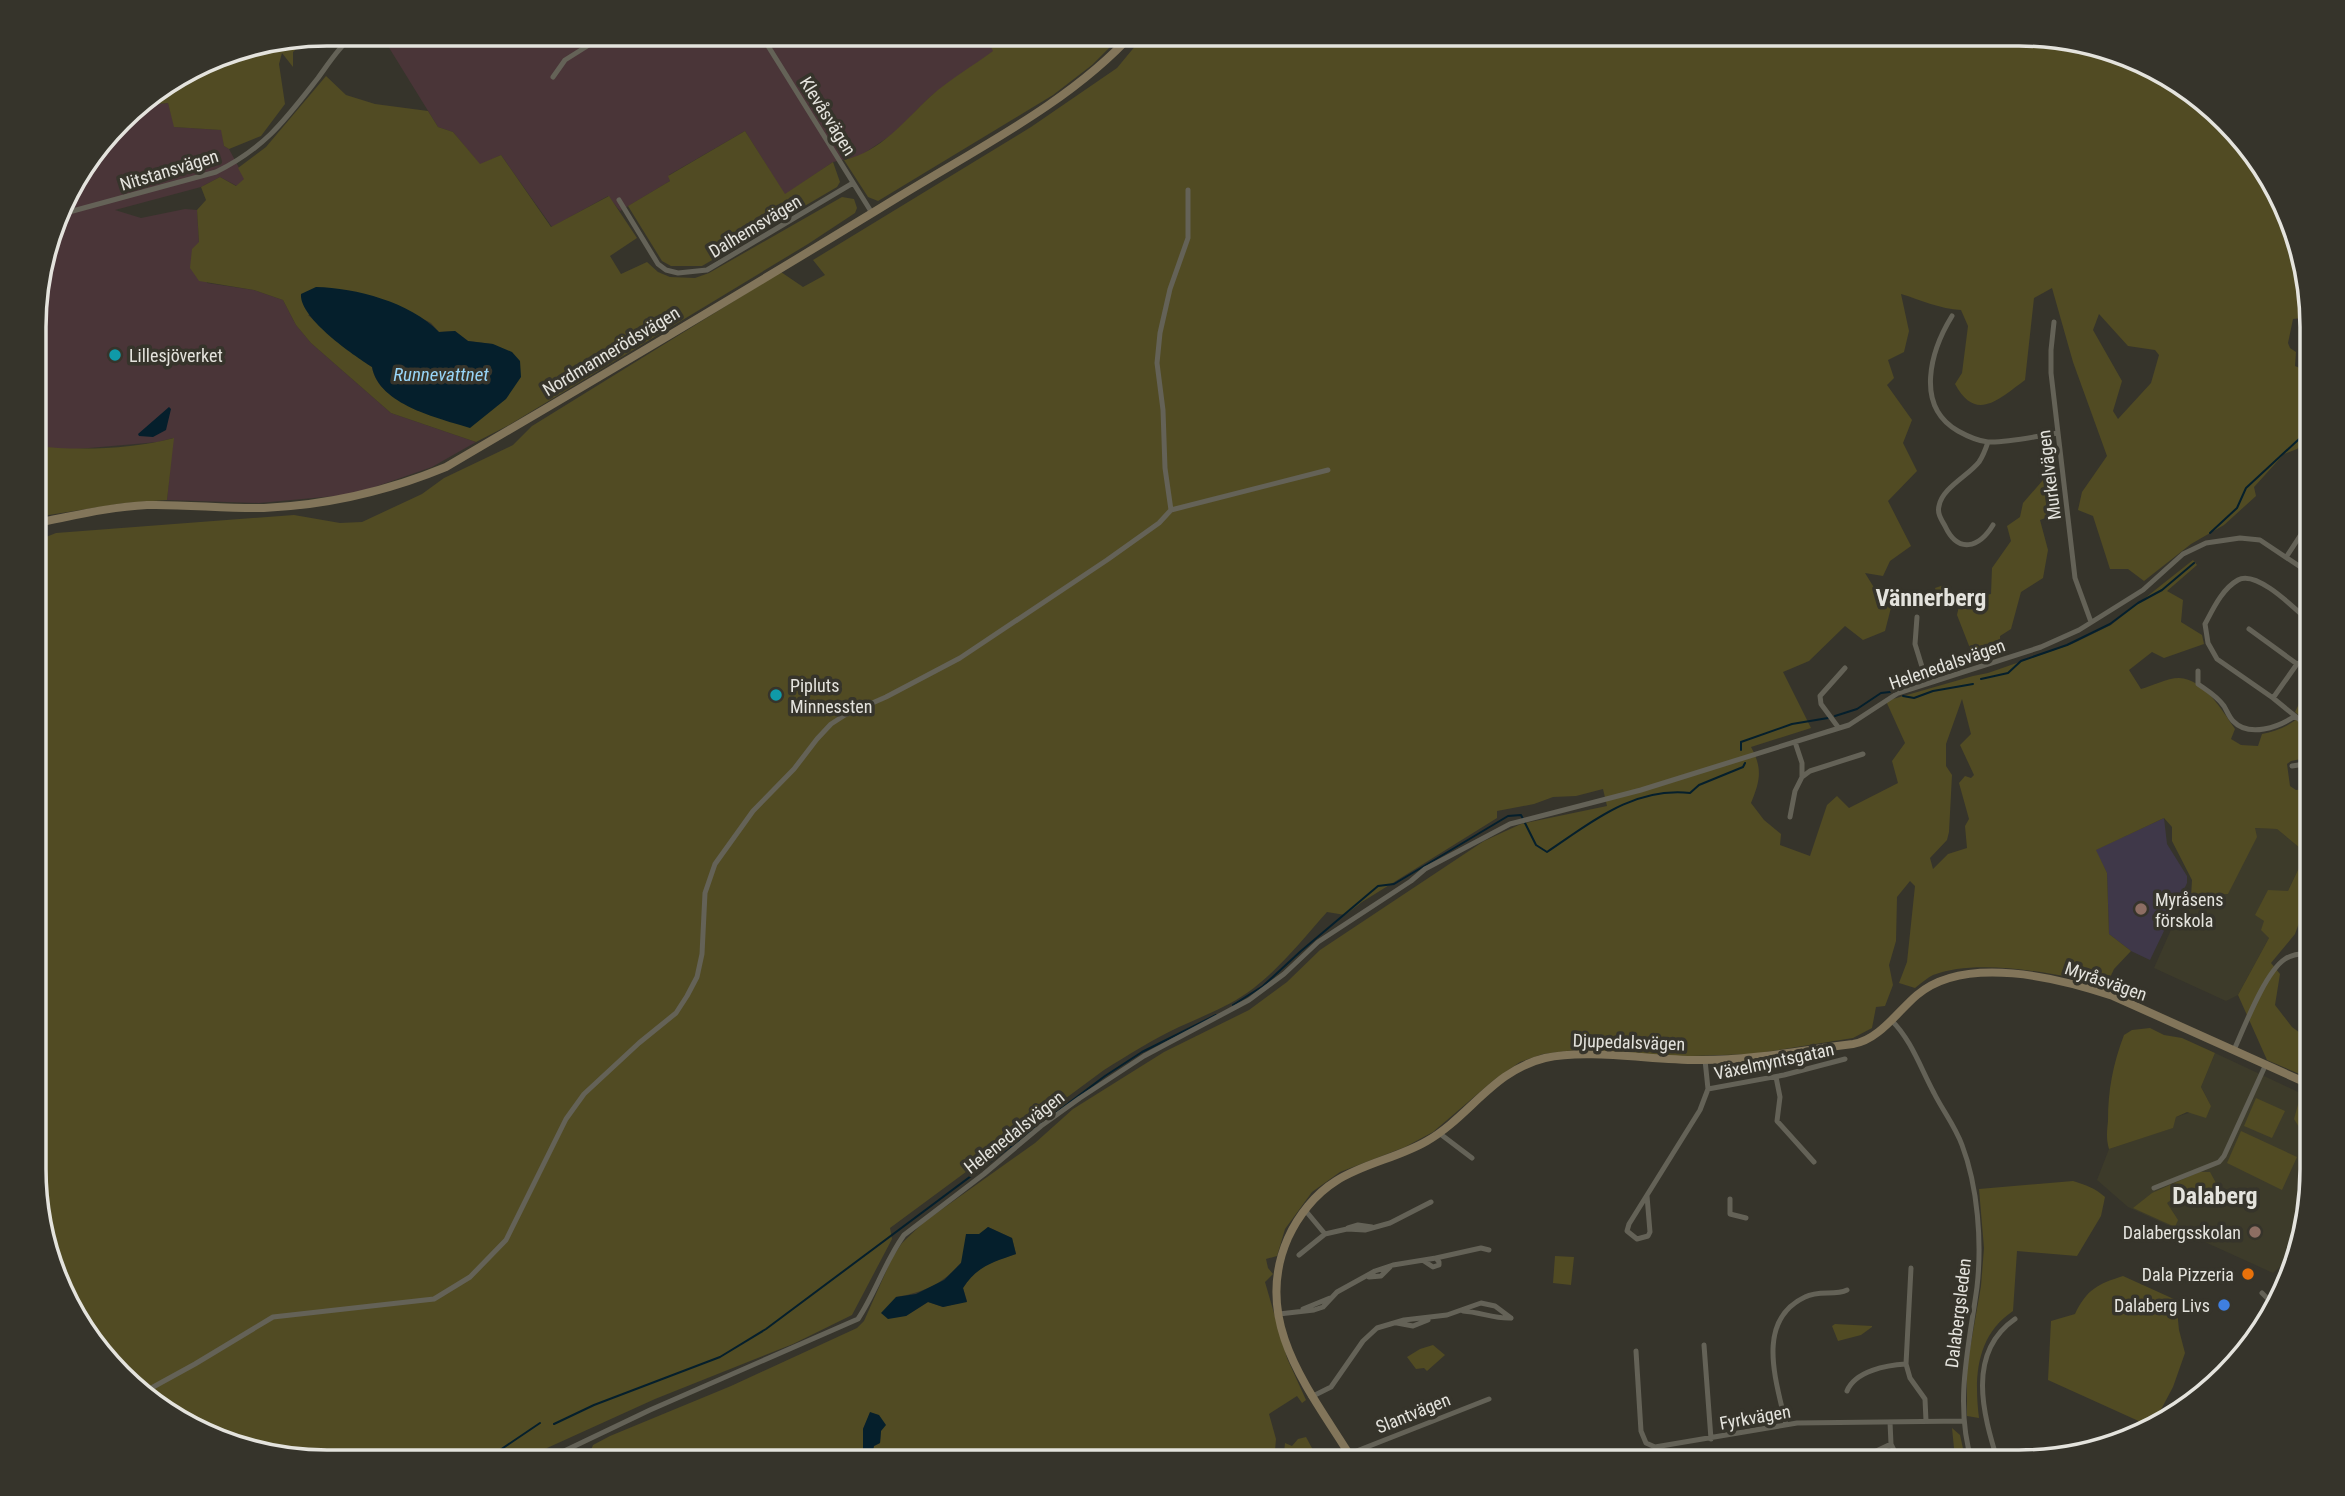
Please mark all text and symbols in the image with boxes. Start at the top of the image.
street label: Klevåsvägen [796,73,860,159]
street label: Nitstansvägen [117,145,221,195]
street label: Dalhemsvägen [705,190,805,262]
street label: Nordmannerödsvägen [539,302,683,400]
place label: Lillesjöverket [129,345,223,366]
marker: Lillesjöverket [107,347,123,363]
water label: Runnevattnet [393,363,489,386]
street label: Murkelvägen [2033,429,2065,521]
district label: Vännerberg [1876,584,1986,612]
street label: Helenedalsvägen [1886,634,2008,694]
place label: Pipluts Minnessten [790,675,873,717]
marker: Pipluts Minnessten [768,687,784,703]
place label: Myråsens förskola [2155,889,2223,931]
marker: Myråsens förskola [2133,901,2149,917]
street label: Myråsvägen [2062,957,2150,1005]
street label: Djupedalsvägen [1572,1030,1686,1054]
street label: Växelmyntsgatan [1712,1038,1836,1084]
street label: Helenedalsvägen [960,1086,1068,1178]
district label: Dalaberg [2172,1182,2258,1210]
place label: Dalabergsskolan [2123,1222,2241,1243]
marker: Dalabergsskolan [2247,1224,2263,1240]
street label: Dalabergsleden [1941,1257,1975,1369]
place label: Dala Pizzeria [2142,1264,2234,1285]
marker: Dala Pizzeria [2240,1266,2256,1282]
place label: Dalaberg Livs [2114,1295,2210,1316]
marker: Dalaberg Livs [2216,1297,2232,1313]
street label: Slantvägen [1373,1389,1453,1437]
street label: Fyrkvägen [1718,1400,1792,1434]

